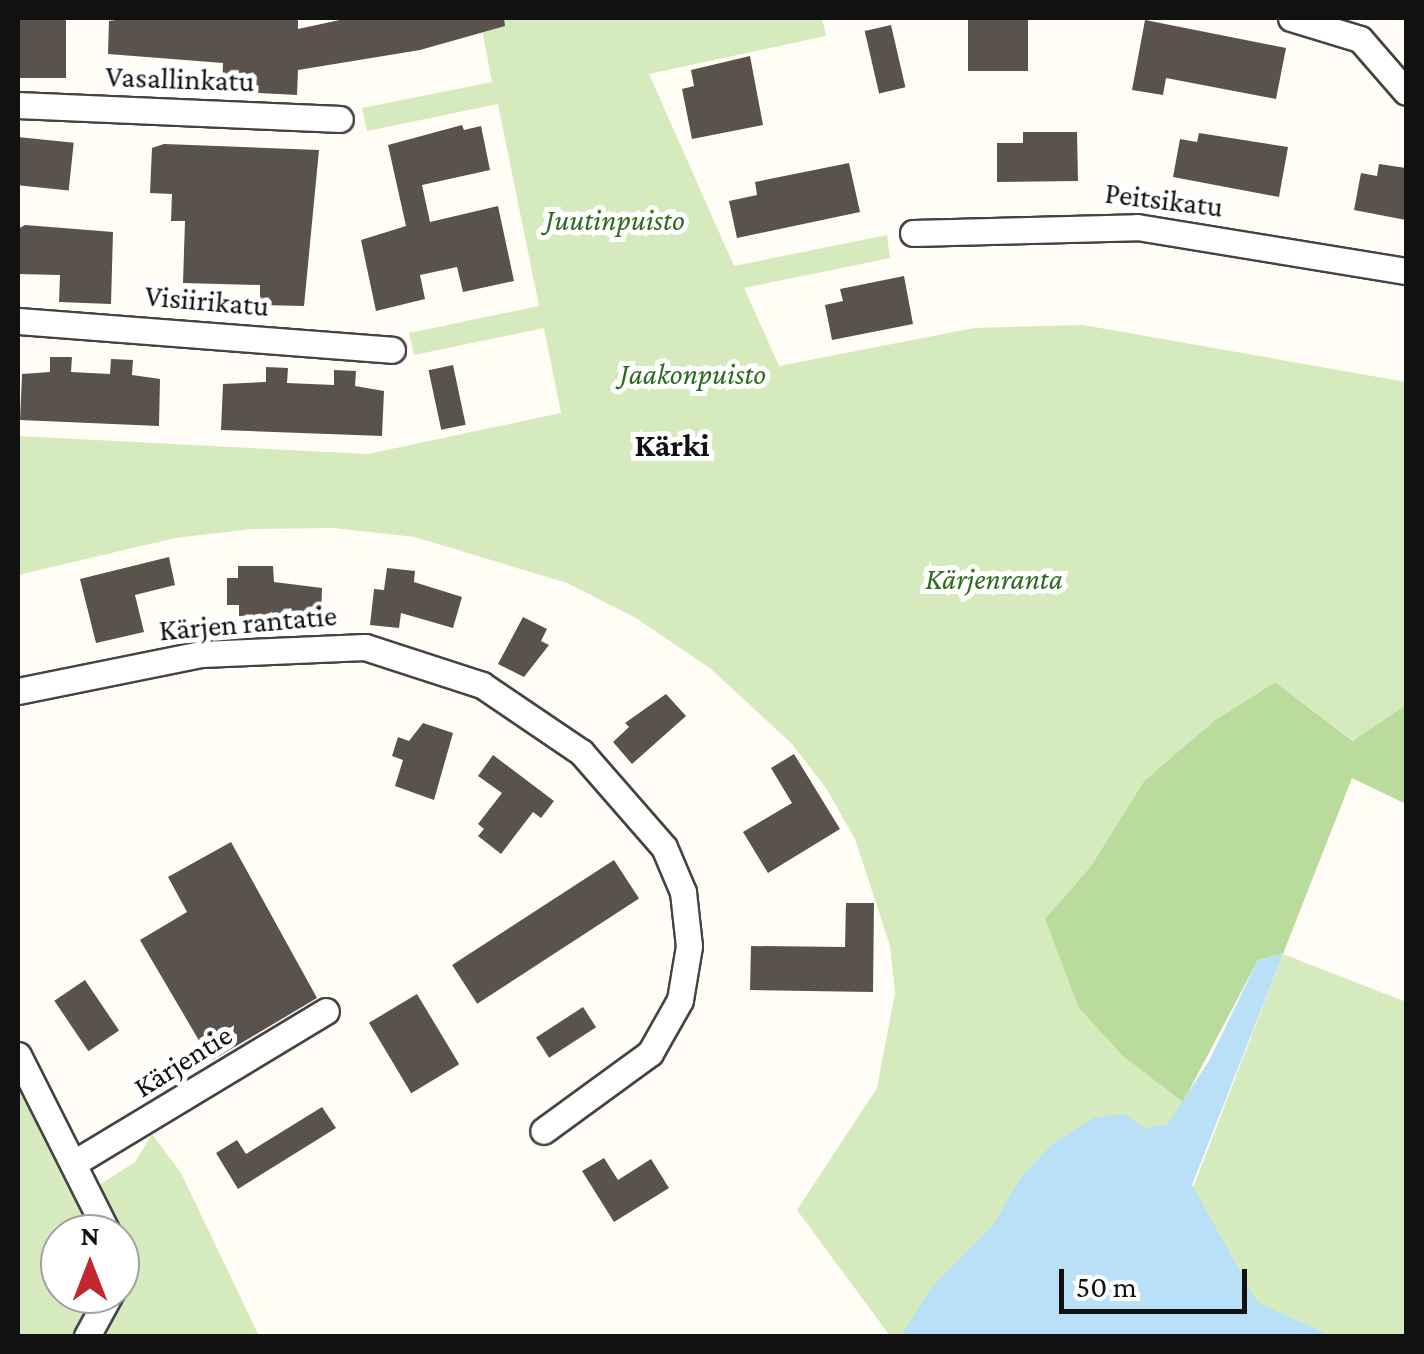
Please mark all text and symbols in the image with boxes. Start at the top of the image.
street label: Vasallinkatu [105,58,255,100]
street label: Peitsikatu [1103,175,1225,225]
park label: Juutinpuisto [545,202,685,238]
street label: Visiirikatu [143,278,271,324]
park label: Jaakonpuisto [620,356,766,392]
district label: Kärki [635,426,709,464]
park label: Kärjenranta [925,561,1063,597]
street label: Kärjen rantatie [158,597,338,649]
street label: Kärjentie [127,1017,239,1105]
north arrow [40,1214,140,1314]
text: N [80,1220,100,1251]
scale bar [1064,1249,1252,1311]
text: 50 m [1076,1270,1137,1303]

